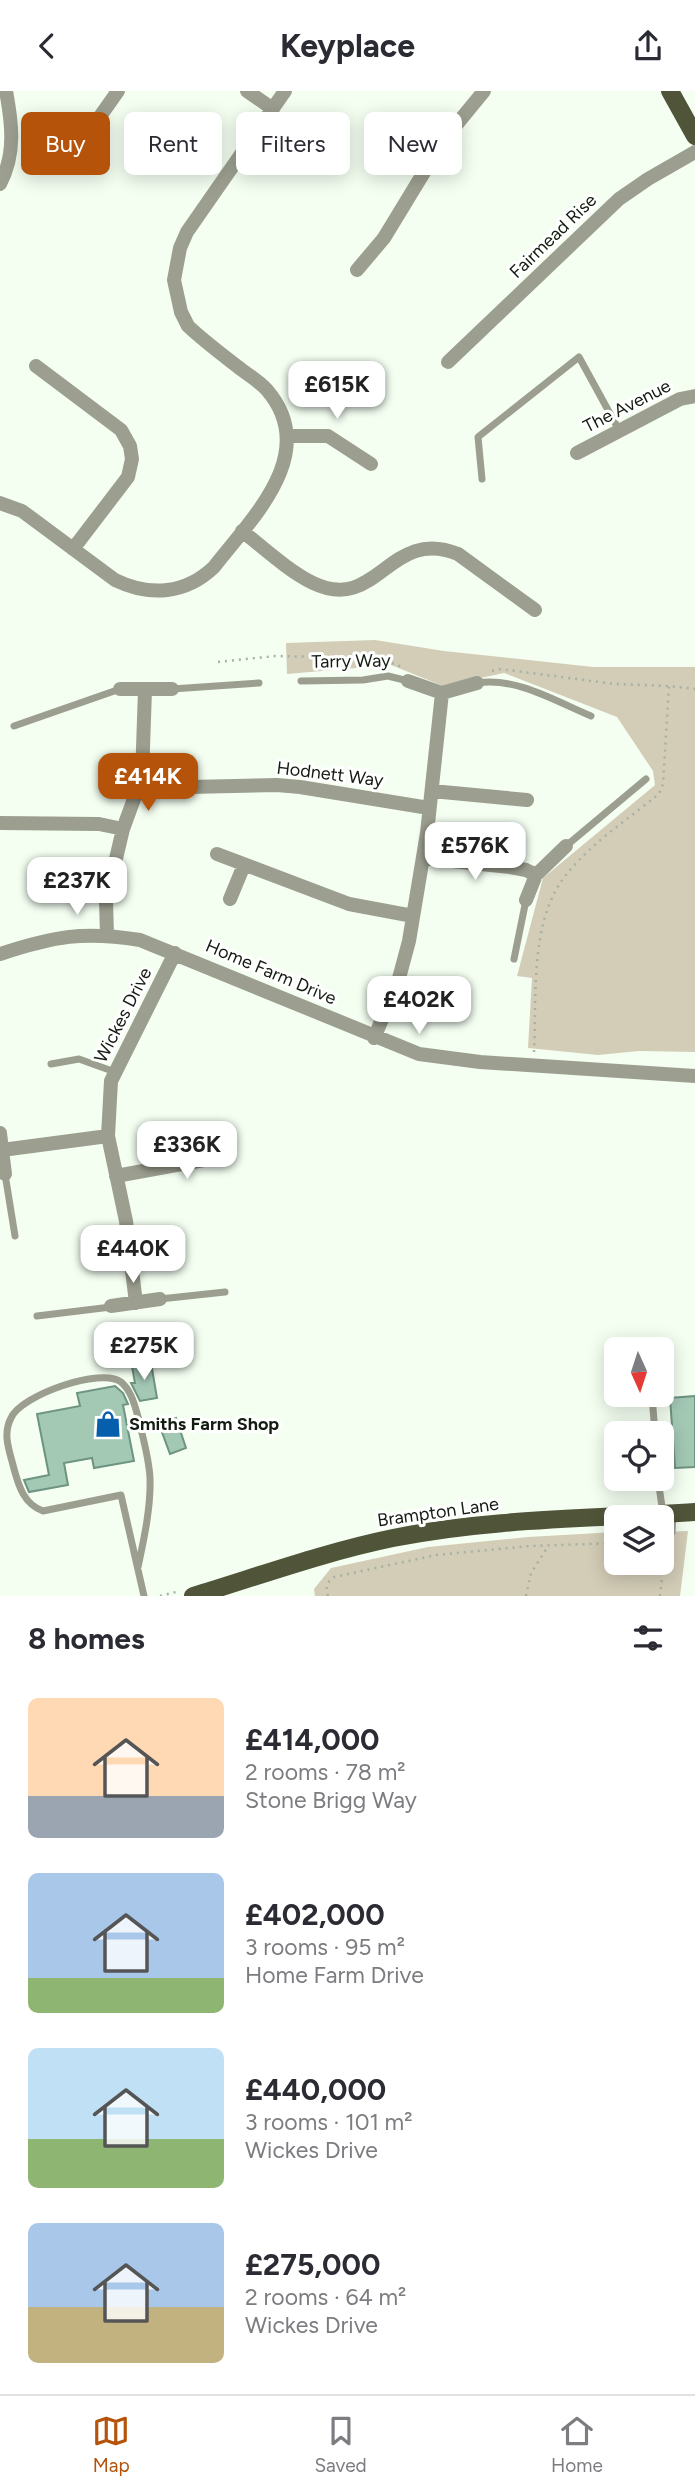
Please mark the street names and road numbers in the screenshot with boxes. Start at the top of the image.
street label: Fairmead Rise [505,189,601,283]
street label: The Avenue [580,375,675,437]
street label: Tarry Way [311,649,391,673]
street label: Hodnett Way [275,757,385,792]
street label: Home Farm Drive [202,935,340,1010]
street label: Wickes Drive [90,964,156,1066]
street label: Brampton Lane [376,1493,500,1531]

